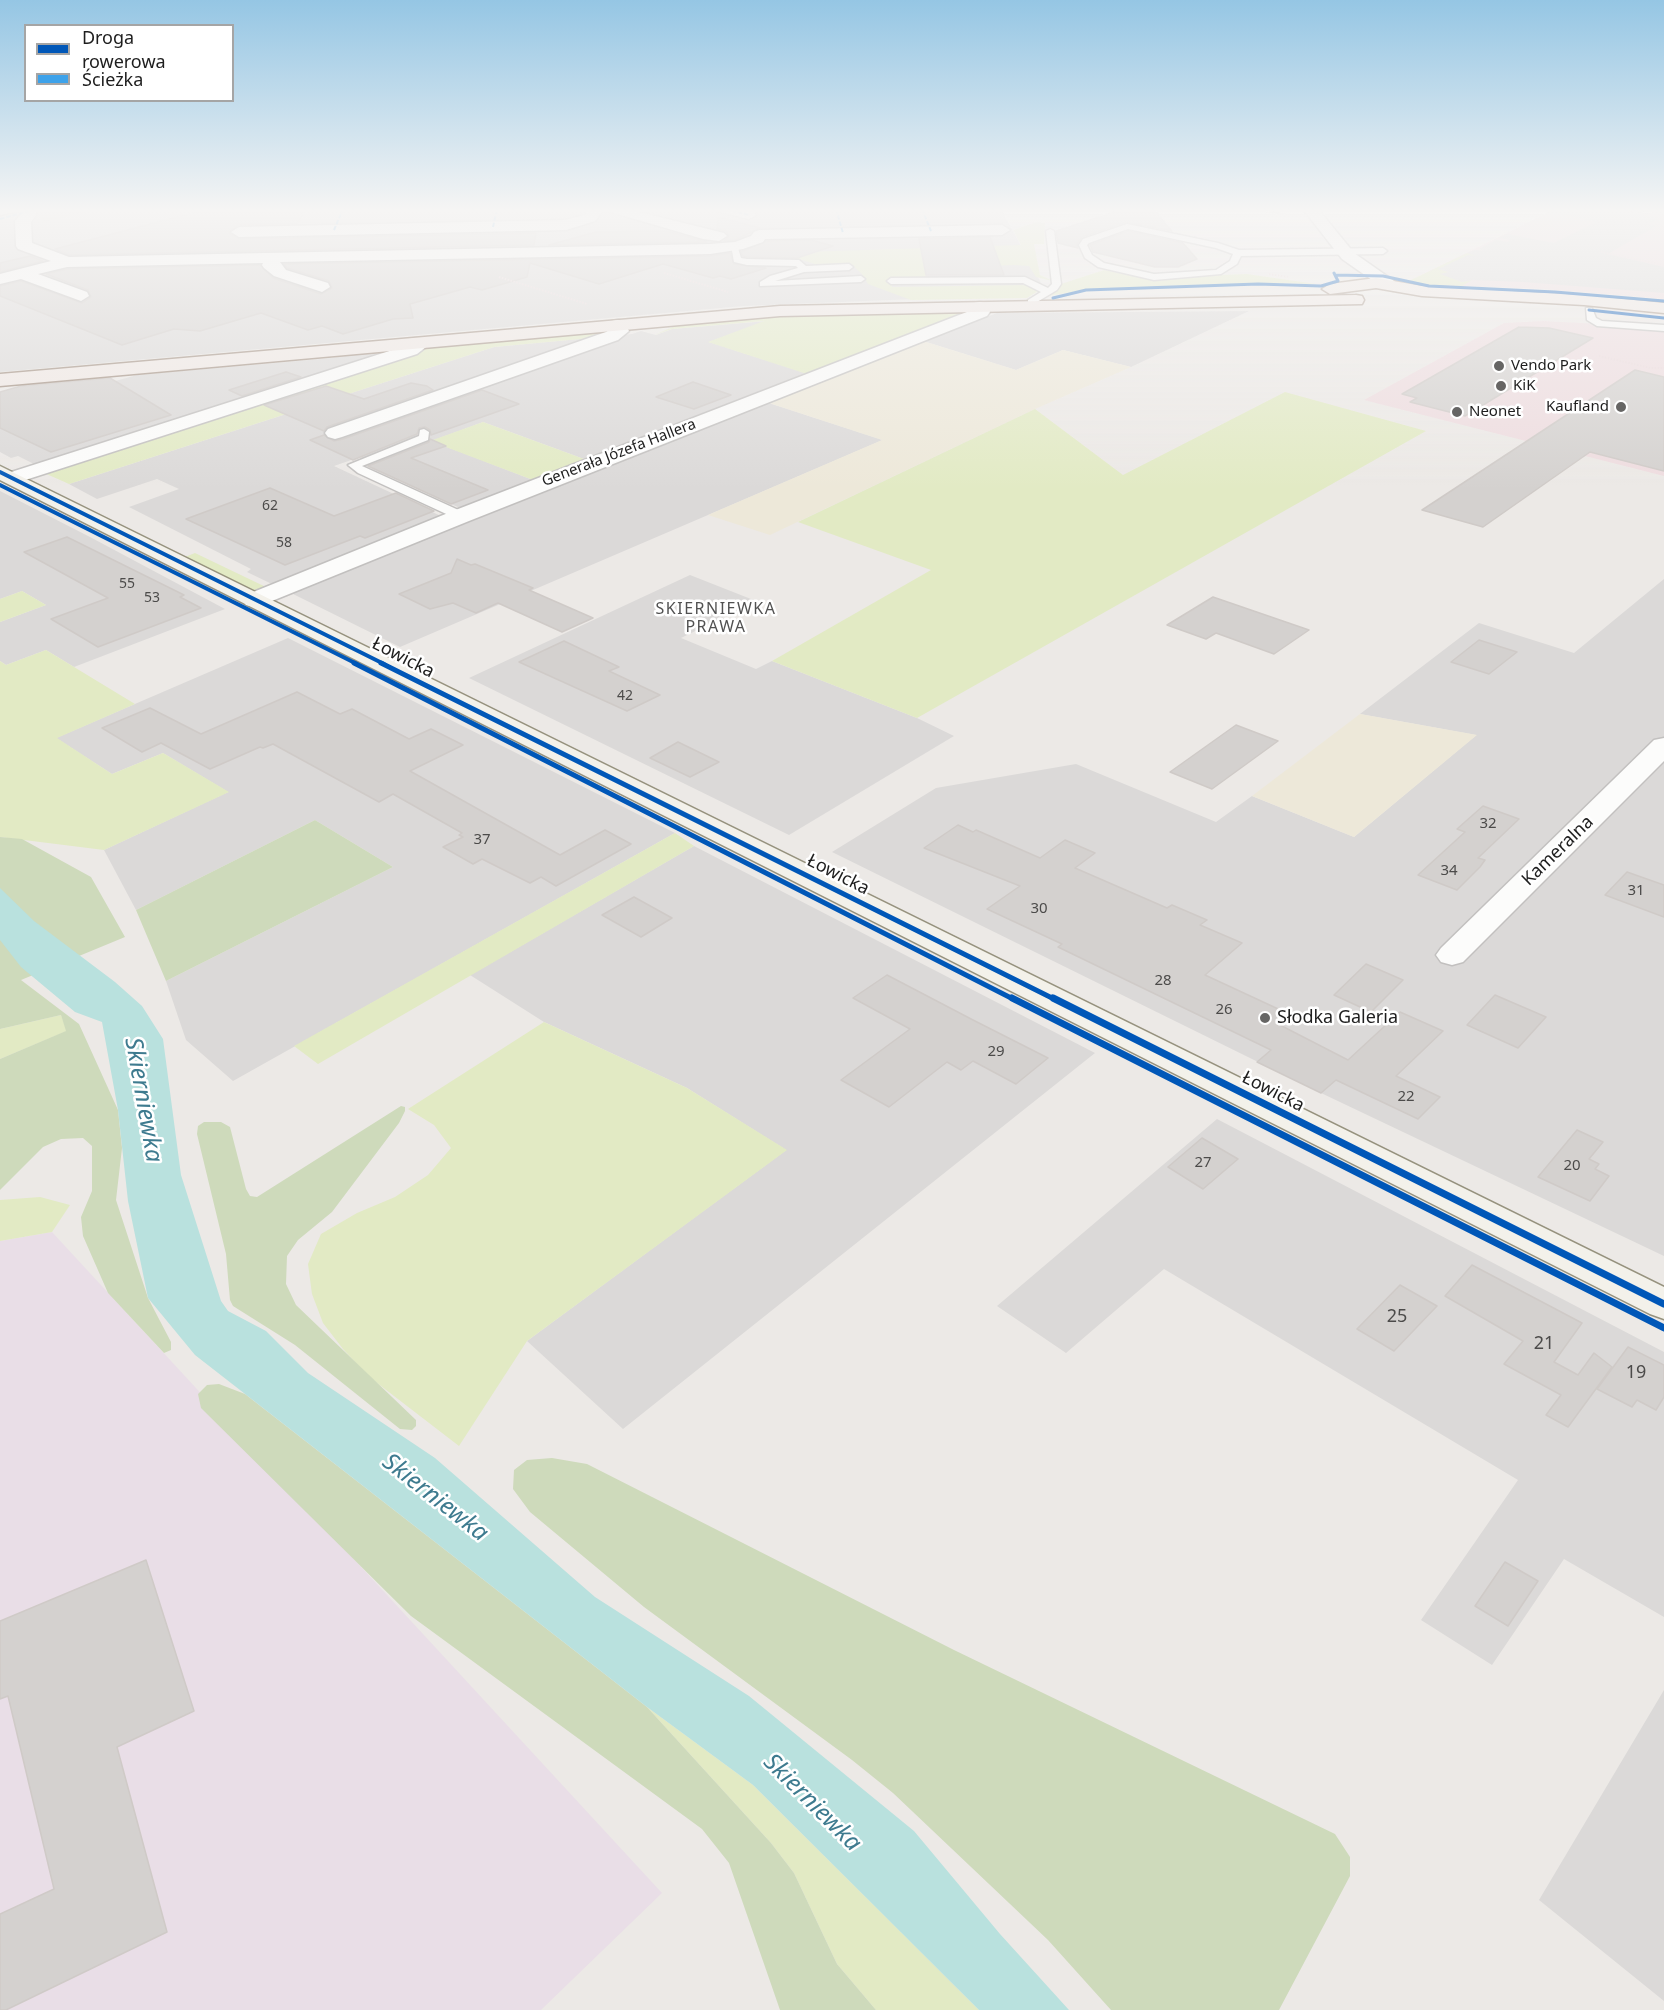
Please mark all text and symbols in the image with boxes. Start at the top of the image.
legend [24,24,234,102]
text: Droga rowerowa [82,25,166,73]
text: Ścieżka [82,67,143,91]
place label: Vendo Park [1511,357,1591,375]
marker: Vendo Park [1492,359,1506,373]
place label: KiK [1513,377,1535,395]
marker: KiK [1494,379,1508,393]
place label: Kaufland [1546,398,1609,416]
marker: Kaufland [1614,400,1628,414]
place label: Neonet [1469,403,1521,421]
marker: Neonet [1450,405,1464,419]
street label: Generała Józefa Hallera [539,415,699,491]
house number: 62 [262,498,278,514]
house number: 58 [276,535,292,551]
house number: 55 [119,576,135,592]
house number: 53 [144,590,160,606]
district label: SKIERNIEWKA PRAWA [656,599,776,637]
street label: Łowicka [368,633,438,683]
house number: 42 [617,688,633,704]
street label: Kameralna [1518,812,1598,890]
house number: 32 [1479,815,1497,833]
house number: 37 [473,831,491,849]
street label: Łowicka [803,850,873,900]
house number: 34 [1440,862,1458,880]
house number: 31 [1627,882,1645,900]
house number: 30 [1030,900,1048,918]
house number: 28 [1154,972,1172,990]
house number: 26 [1215,1001,1233,1019]
place label: Słodka Galeria [1277,1007,1398,1029]
marker: Słodka Galeria [1258,1011,1272,1025]
water label: Skierniewka [118,1035,168,1165]
house number: 29 [987,1043,1005,1061]
street label: Łowicka [1238,1067,1308,1117]
house number: 22 [1397,1088,1415,1106]
house number: 27 [1194,1154,1212,1172]
house number: 20 [1563,1157,1581,1175]
house number: 25 [1387,1306,1407,1328]
house number: 21 [1534,1333,1554,1355]
house number: 19 [1626,1362,1646,1384]
water label: Skierniewka [376,1448,494,1548]
water label: Skierniewka [757,1748,867,1858]

